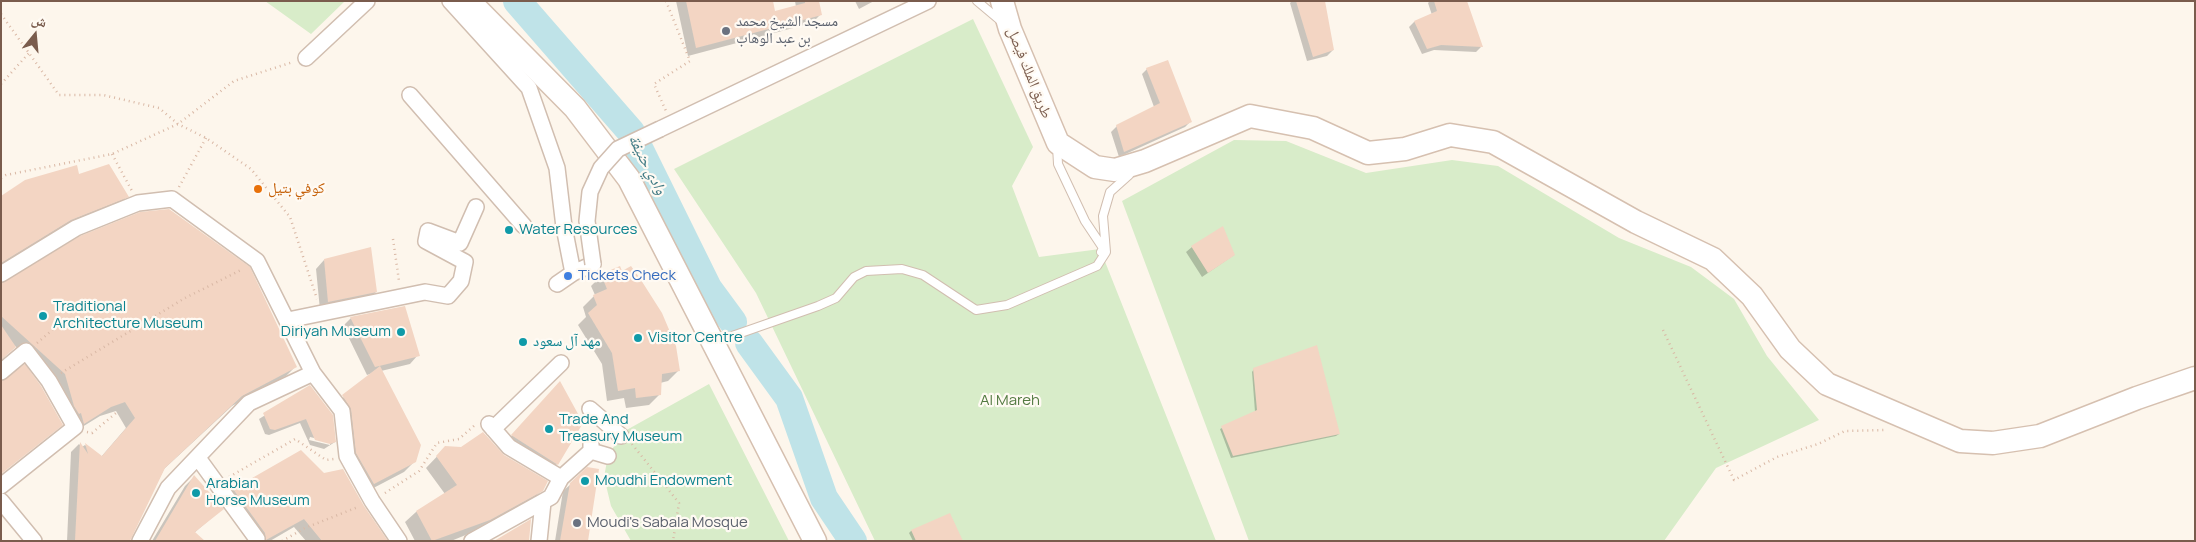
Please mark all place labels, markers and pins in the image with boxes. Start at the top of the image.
place label: مسجد الشيخ محمد بن عبد الوهاب [736,13,838,48]
marker: مسجد الشيخ محمد بن عبد الوهاب [720,25,732,37]
place label: كوفي بتيل [268,180,325,198]
marker: كوفي بتيل [252,183,264,195]
place label: Water Resources [519,221,637,239]
marker: Water Resources [503,224,515,236]
place label: Tickets Check [578,267,676,285]
marker: Tickets Check [562,270,574,282]
place label: Traditional Architecture Museum [53,298,203,333]
marker: Traditional Architecture Museum [37,310,49,322]
place label: Diriyah Museum [281,323,391,341]
marker: Diriyah Museum [395,326,407,338]
place label: Visitor Centre [648,329,743,347]
marker: Visitor Centre [632,332,644,344]
place label: مهد آل سعود [533,333,600,351]
marker: مهد آل سعود [517,336,529,348]
place label: Trade And Treasury Museum [559,411,682,446]
marker: Trade And Treasury Museum [543,423,555,435]
place label: Moudhi Endowment [595,472,732,490]
place label: Arabian Horse Museum [206,475,310,510]
marker: Moudhi Endowment [579,475,591,487]
marker: Arabian Horse Museum [190,487,202,499]
place label: Moudi's Sabala Mosque [587,514,748,532]
marker: Moudi's Sabala Mosque [571,517,583,529]

